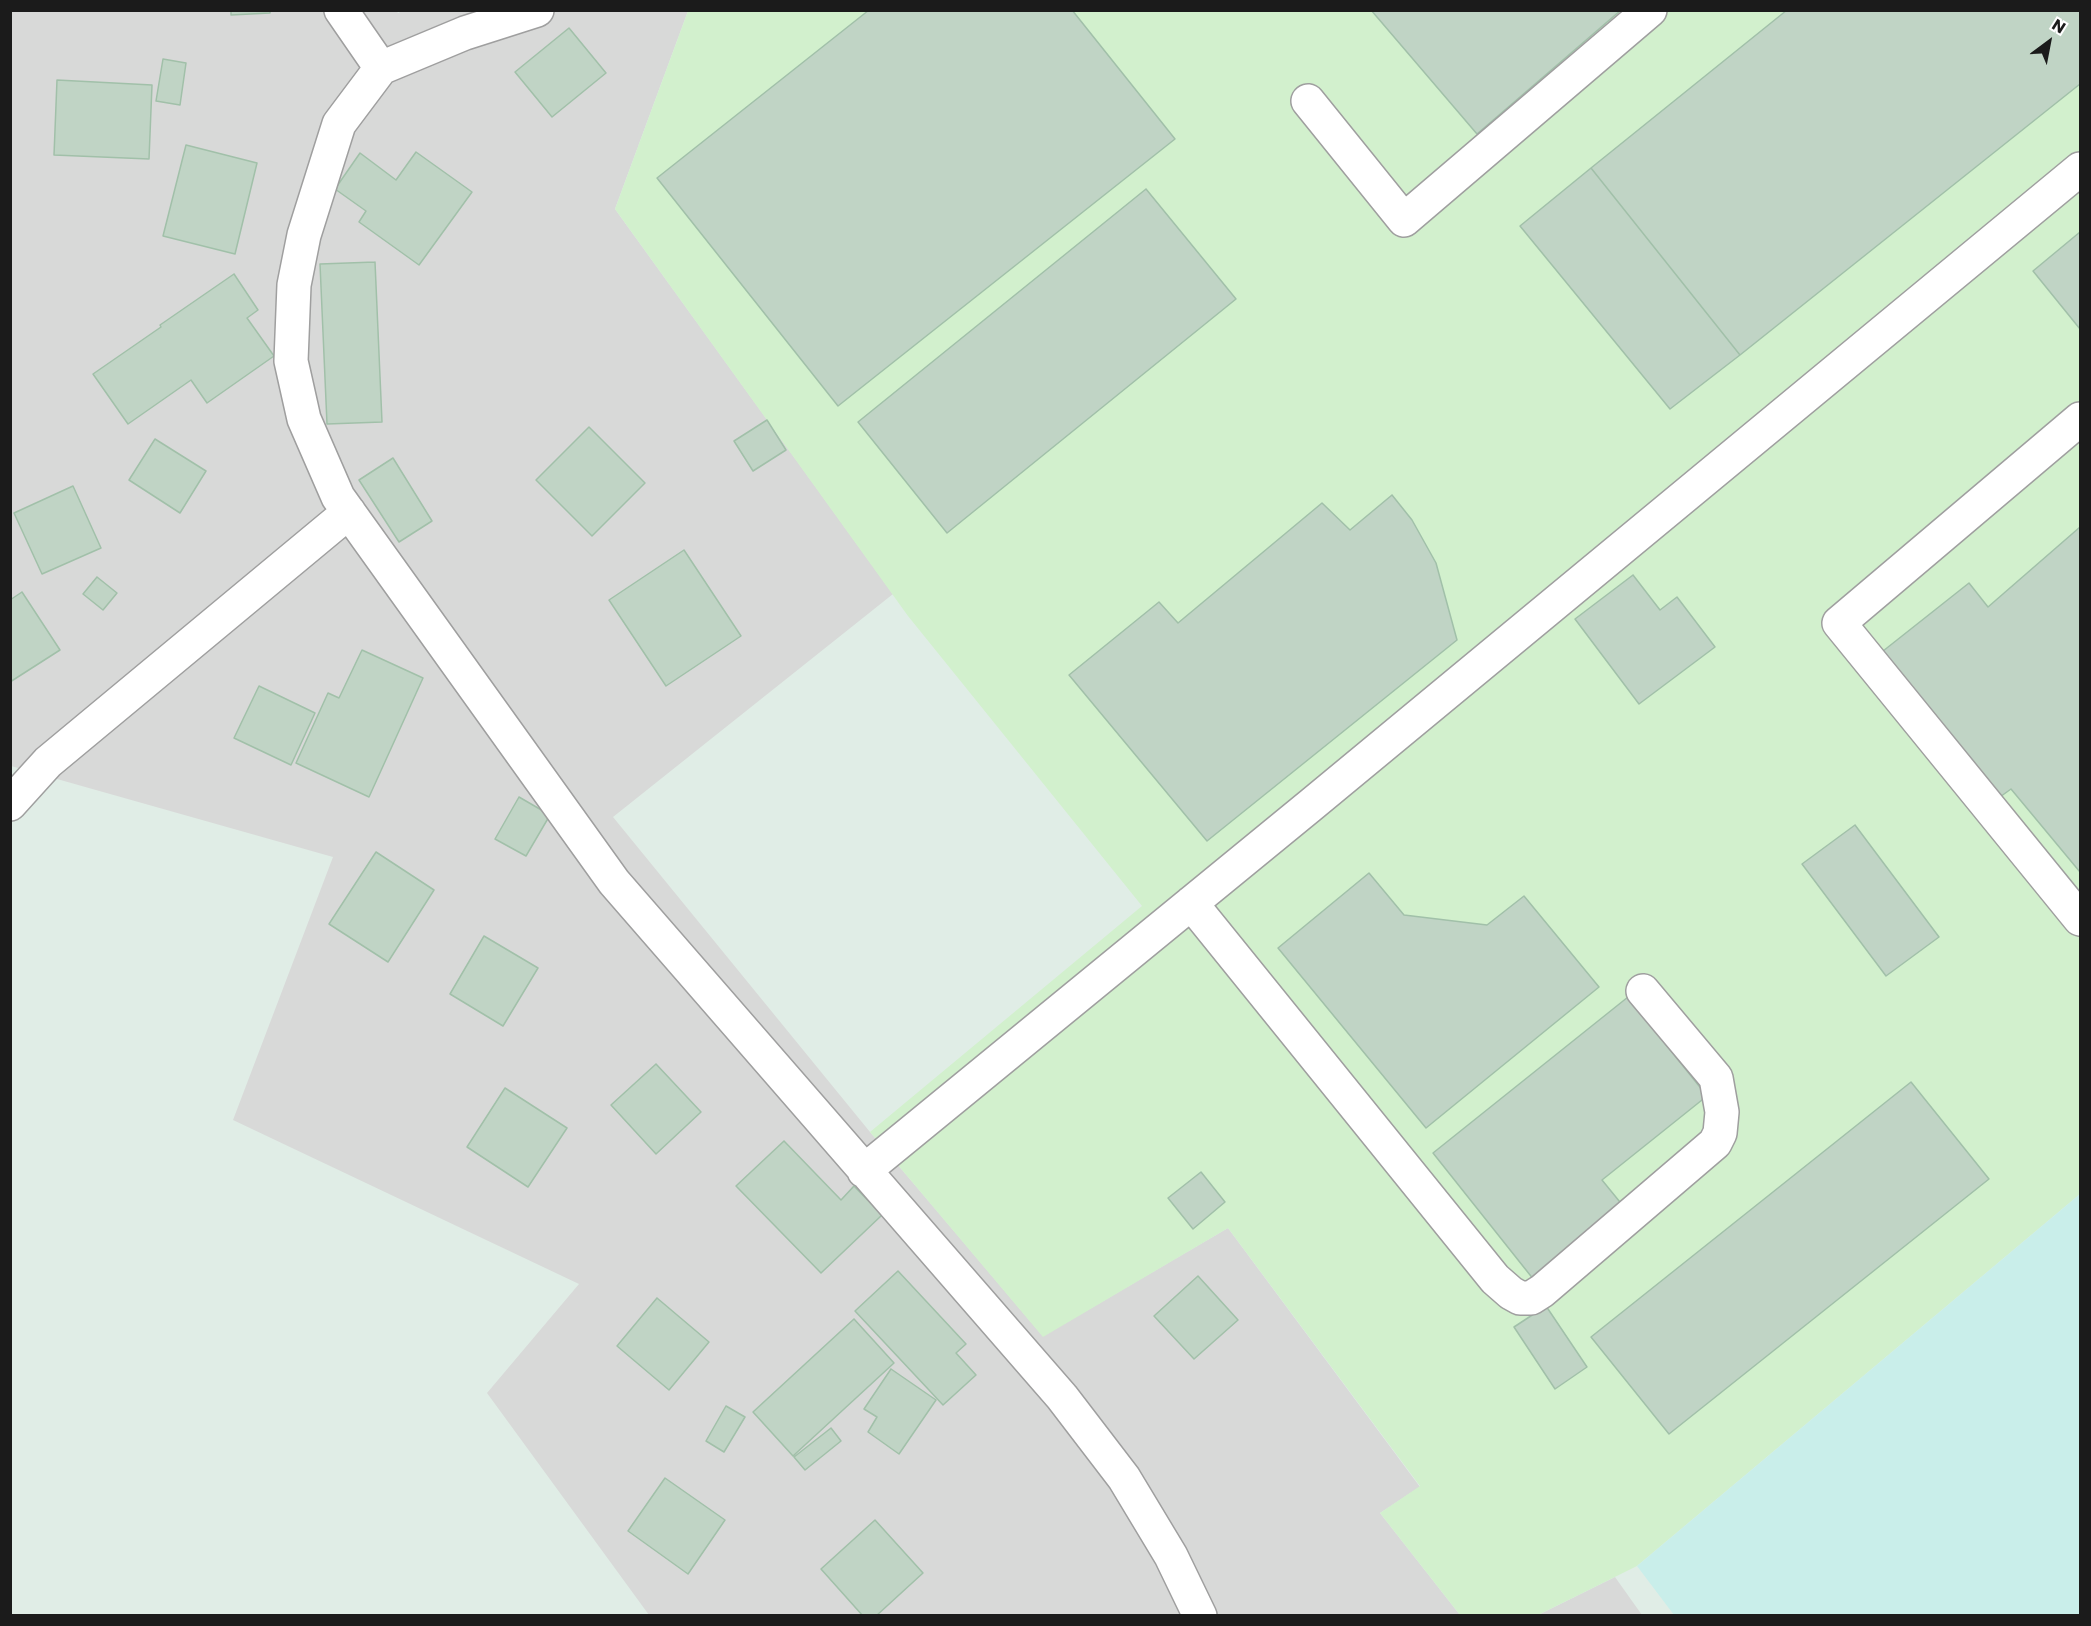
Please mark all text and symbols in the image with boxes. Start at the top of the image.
north arrow [2019,12,2079,72]
text: N [2048,13,2070,39]

